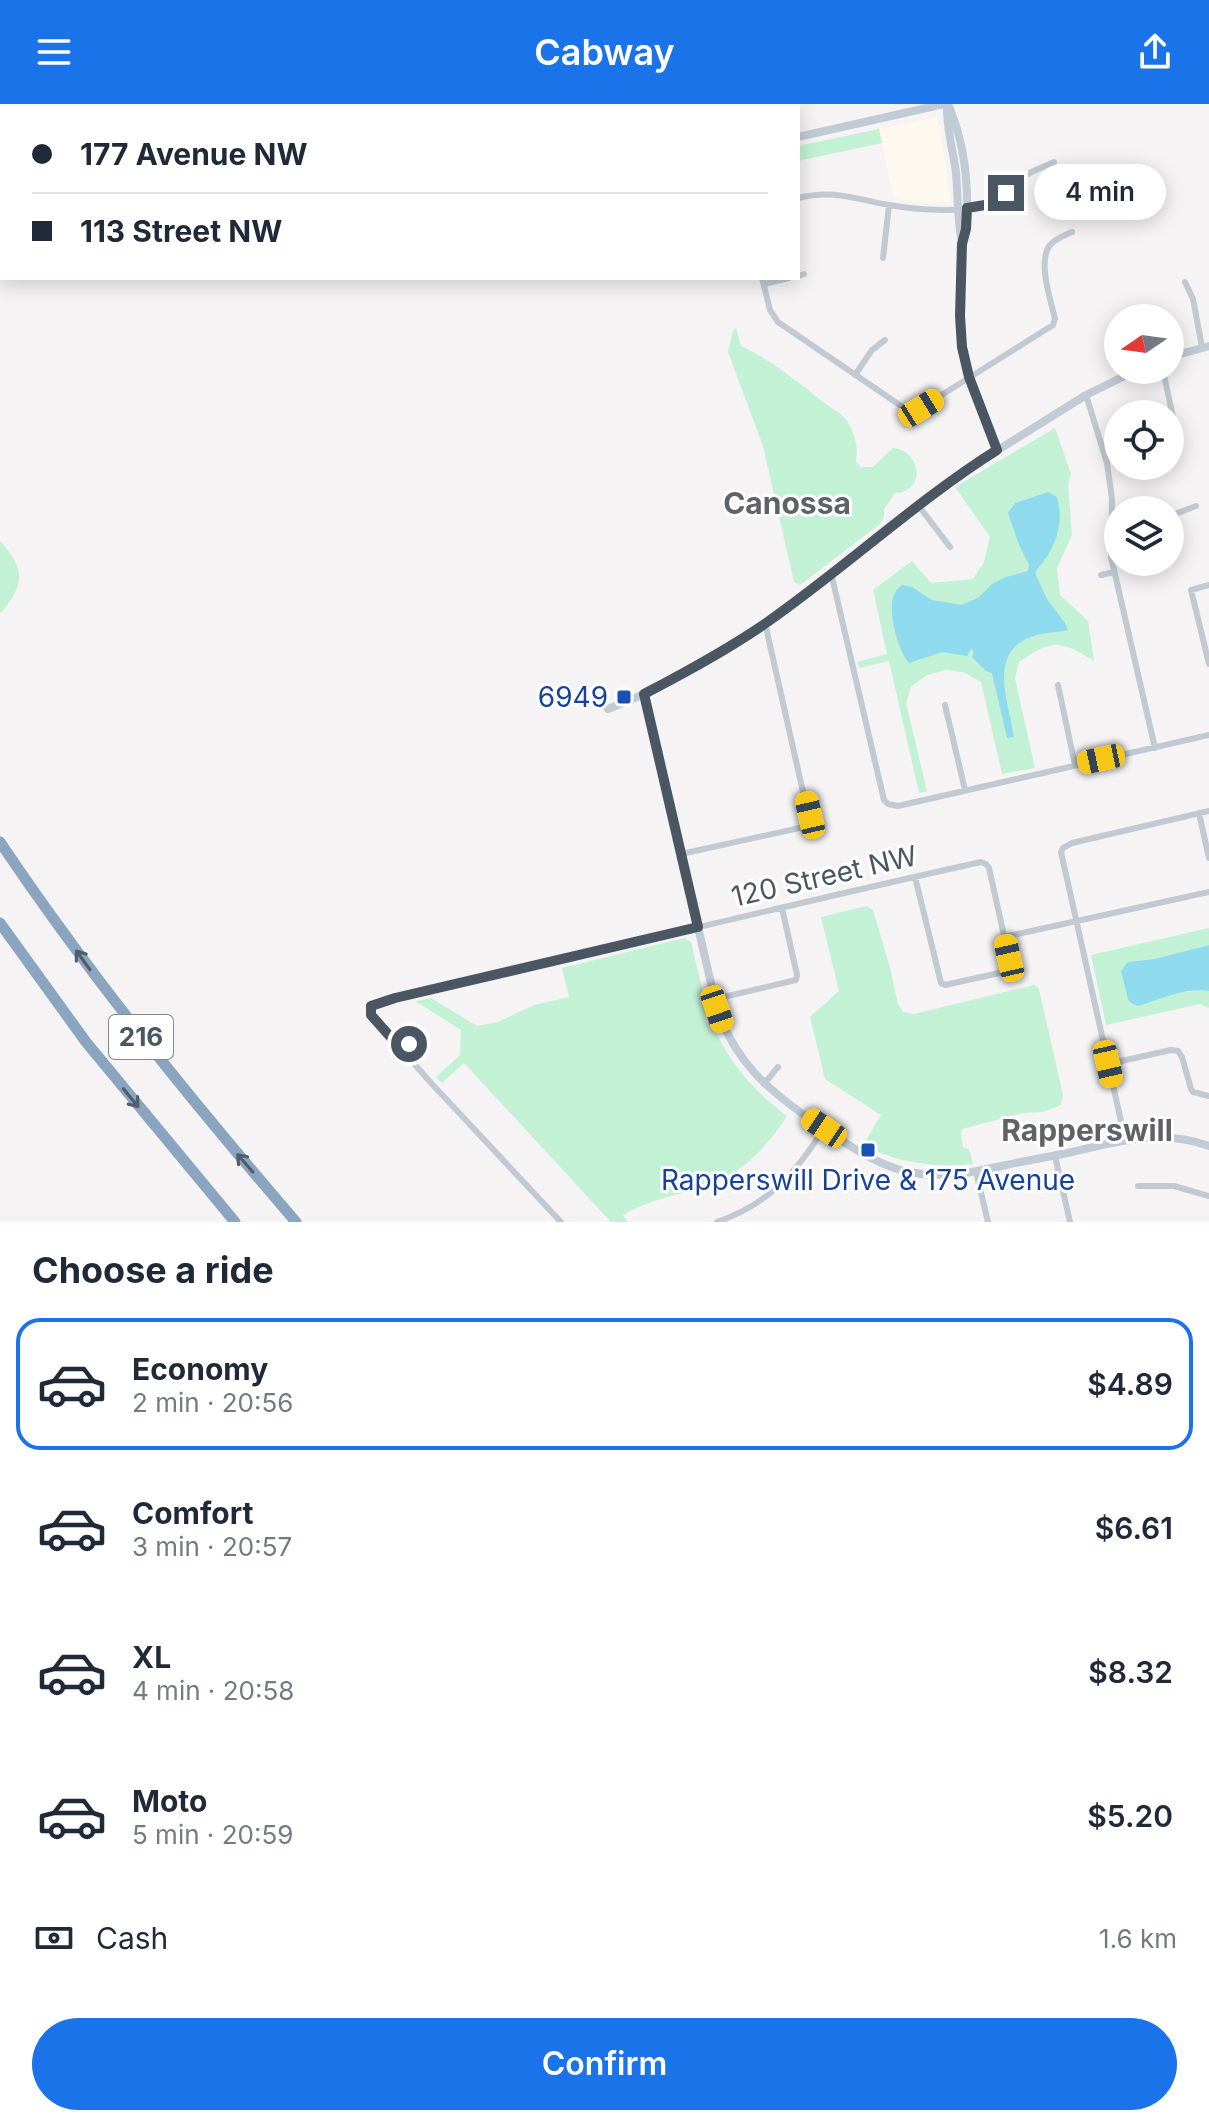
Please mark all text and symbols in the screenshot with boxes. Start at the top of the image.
icon: menu [32,30,76,74]
text: Cabway [534,30,675,74]
icon: share [1133,30,1177,74]
text: 177 Avenue NW [80,136,308,172]
callout: 4 min [1034,165,1166,221]
route end [988,175,1024,211]
text: 4 min [1065,176,1135,207]
text: 113 Street NW [80,213,282,249]
north arrow [1104,304,1184,384]
map controls [1104,304,1184,576]
car [894,385,948,431]
button: locate [1104,400,1184,480]
district label: Canossa [723,485,851,521]
button: layers [1104,496,1184,576]
place label: 6949 [538,680,608,714]
marker: 6949 [615,688,633,706]
car [1075,742,1127,776]
car [793,789,827,841]
street label: 120 Street NW [728,838,920,914]
car [992,932,1026,984]
one-way arrow [74,949,91,971]
car [698,982,736,1036]
road number: 216 [109,1015,173,1059]
route start [391,1026,427,1062]
car [1091,1038,1125,1090]
one-way arrow [122,1087,140,1108]
car [797,1105,851,1151]
district label: Rapperswill [1001,1112,1173,1148]
marker: Rapperswill Drive & 175 Avenue [859,1141,877,1159]
one-way arrow [236,1153,254,1173]
place label: Rapperswill Drive & 175 Avenue [661,1163,1075,1197]
text: Choose a ride [32,1248,274,1292]
icon: car [36,1348,108,1420]
text: Economy [132,1351,268,1387]
text: $4.89 [1087,1366,1173,1402]
text: 2 min · 20:56 [132,1387,293,1418]
icon: car [36,1492,108,1564]
text: Comfort [132,1495,253,1531]
text: $6.61 [1095,1510,1173,1546]
text: 3 min · 20:57 [132,1531,292,1562]
icon: car [36,1636,108,1708]
text: XL [132,1639,171,1675]
text: $8.32 [1088,1654,1173,1690]
text: 4 min · 20:58 [132,1675,294,1706]
icon: car [36,1780,108,1852]
text: Moto [132,1783,207,1819]
text: $5.20 [1087,1798,1173,1834]
text: 5 min · 20:59 [132,1819,293,1850]
icon: cash [32,1916,76,1960]
text: Cash [96,1920,168,1956]
text: 1.6 km [1099,1923,1177,1954]
button: Confirm [32,2018,1177,2110]

